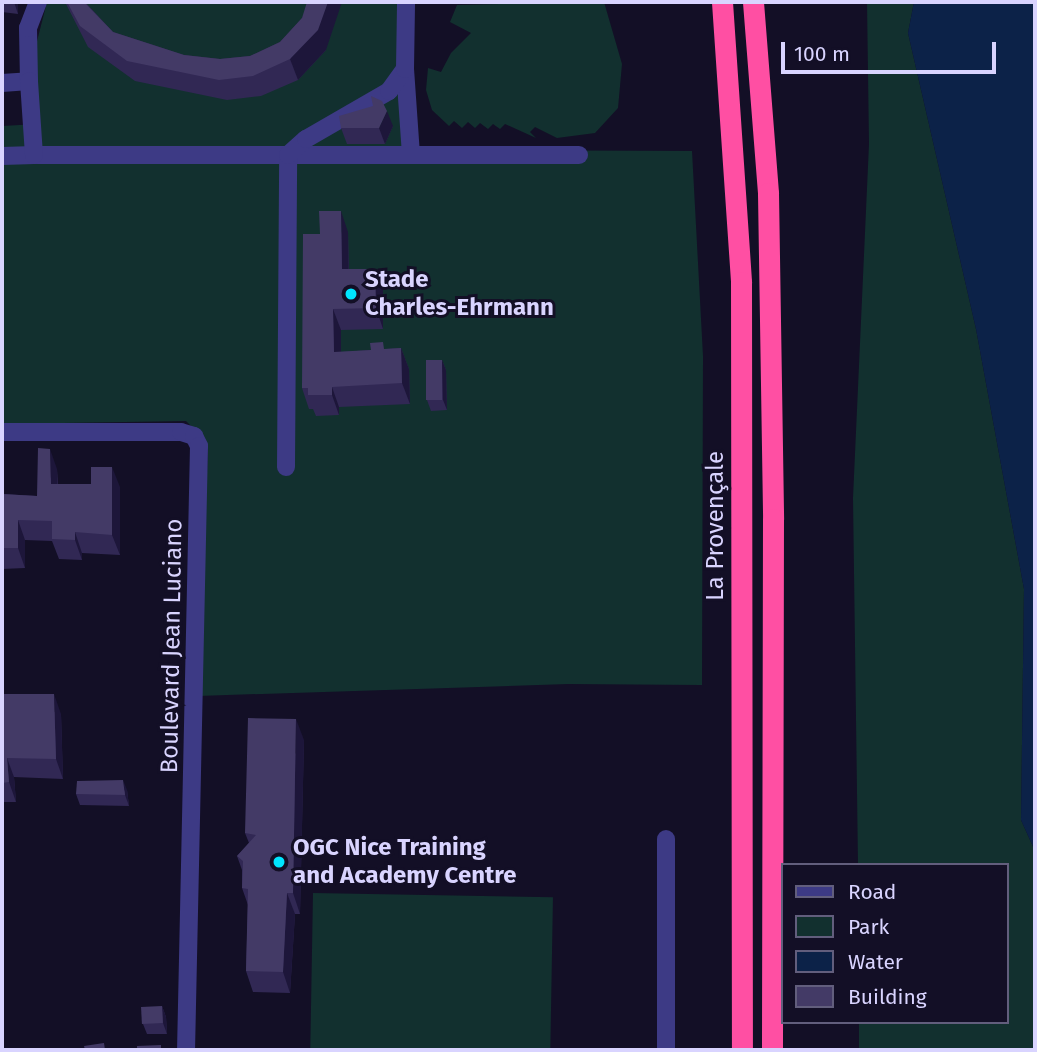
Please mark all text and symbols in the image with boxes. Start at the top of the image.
scale bar [785,28,1000,72]
text: 100 m [794,41,850,67]
place label: Stade Charles-Ehrmann [365,266,554,322]
marker: Stade Charles-Ehrmann [343,286,359,302]
street label: La Provençale [702,451,730,601]
street label: Boulevard Jean Luciano [155,518,189,774]
place label: OGC Nice Training and Academy Centre [293,834,516,890]
marker: OGC Nice Training and Academy Centre [271,854,287,870]
legend [782,863,1009,1024]
text: Road [848,879,896,905]
text: Park [848,914,889,940]
text: Water [848,949,903,975]
text: Building [848,984,927,1010]

